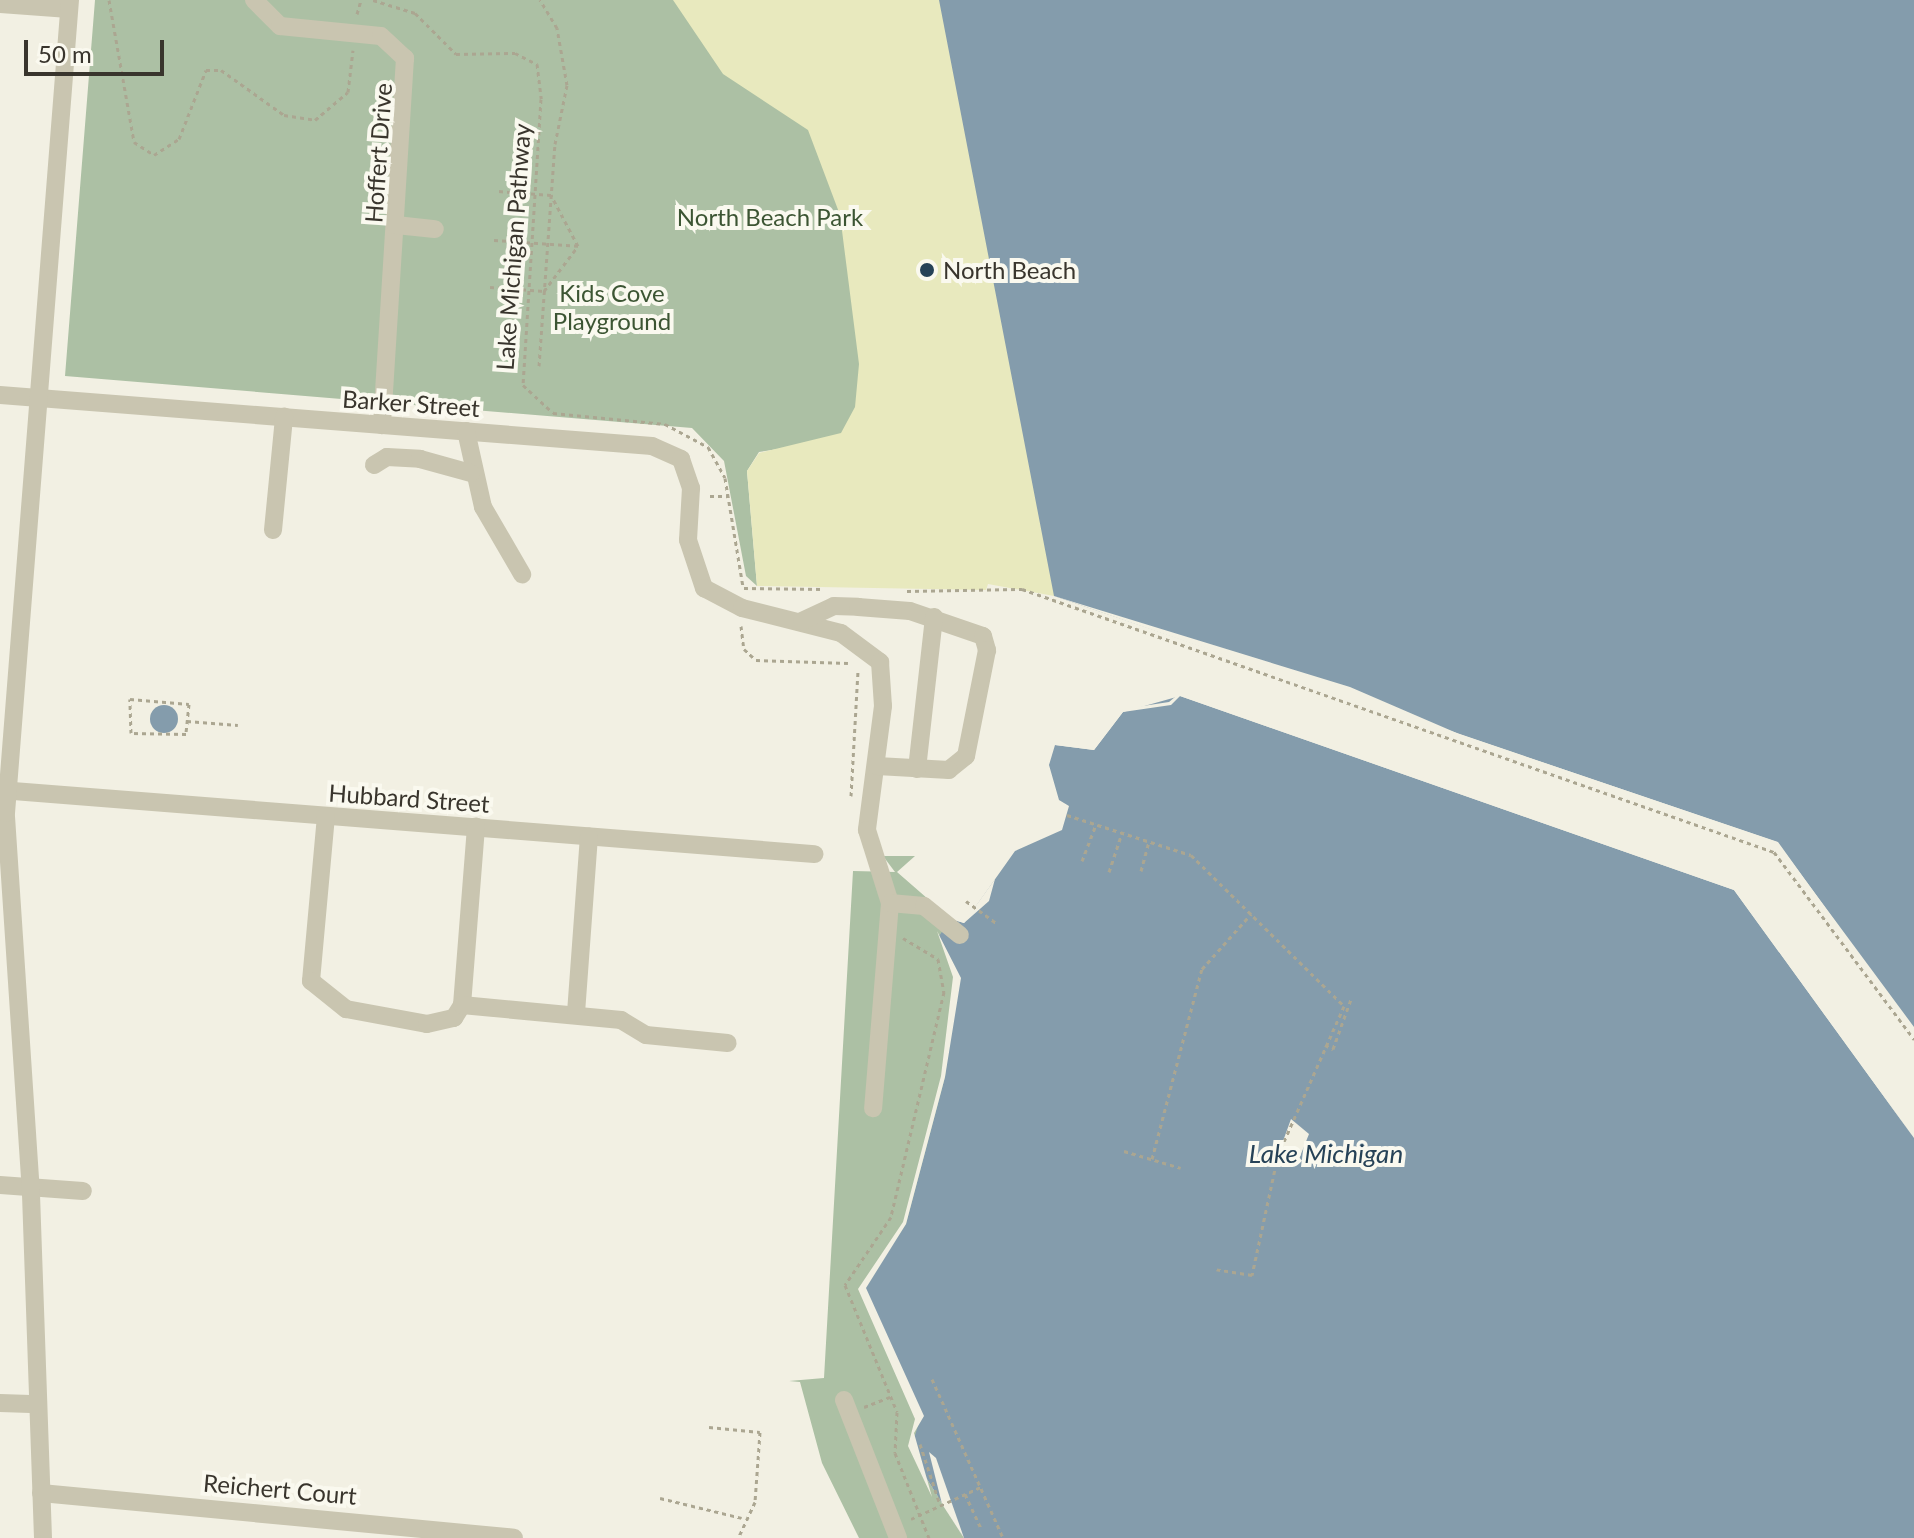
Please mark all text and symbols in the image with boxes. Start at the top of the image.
scale bar [28,24,168,74]
text: 50 m [38,39,92,68]
street label: Hoffert Drive [359,82,397,224]
street label: Lake Michigan Pathway [490,123,536,371]
park label: North Beach Park [677,203,863,231]
place label: North Beach [943,256,1076,284]
marker: North Beach [918,261,936,279]
park label: Kids Cove Playground [553,279,671,335]
street label: Barker Street [341,384,481,422]
street label: Hubbard Street [328,778,490,818]
water label: Lake Michigan [1249,1138,1403,1170]
street label: Reichert Court [202,1468,358,1510]

